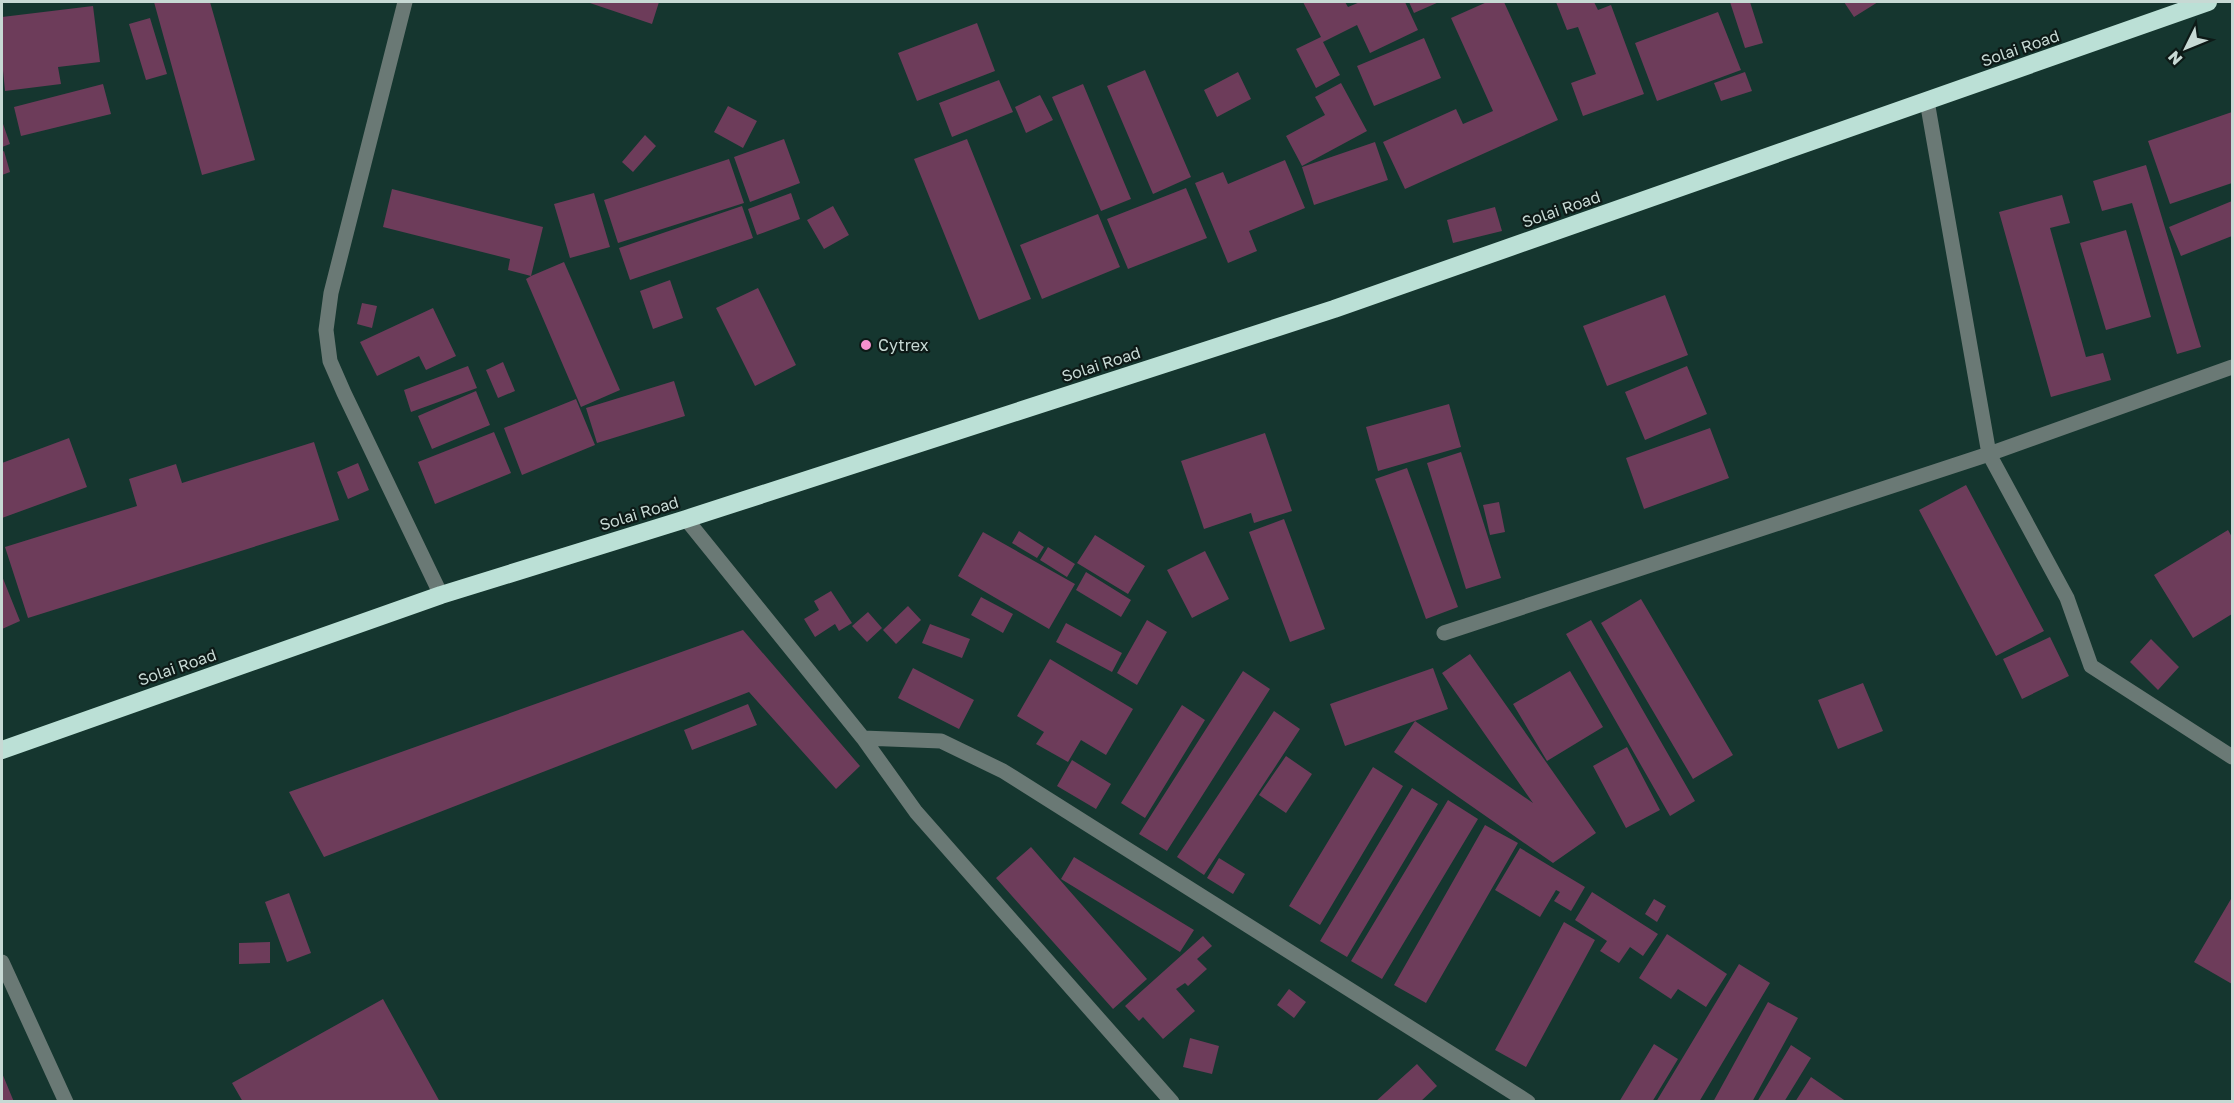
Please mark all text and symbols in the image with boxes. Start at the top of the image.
north arrow [2156,18,2216,78]
street label: Solai Road [1978,25,2062,71]
text: N [2164,47,2186,70]
street label: Solai Road [1519,186,1603,232]
place label: Cytrex [878,335,929,355]
marker: Cytrex [859,338,873,352]
street label: Solai Road [1059,342,1143,386]
street label: Solai Road [597,492,681,534]
street label: Solai Road [135,644,219,690]

